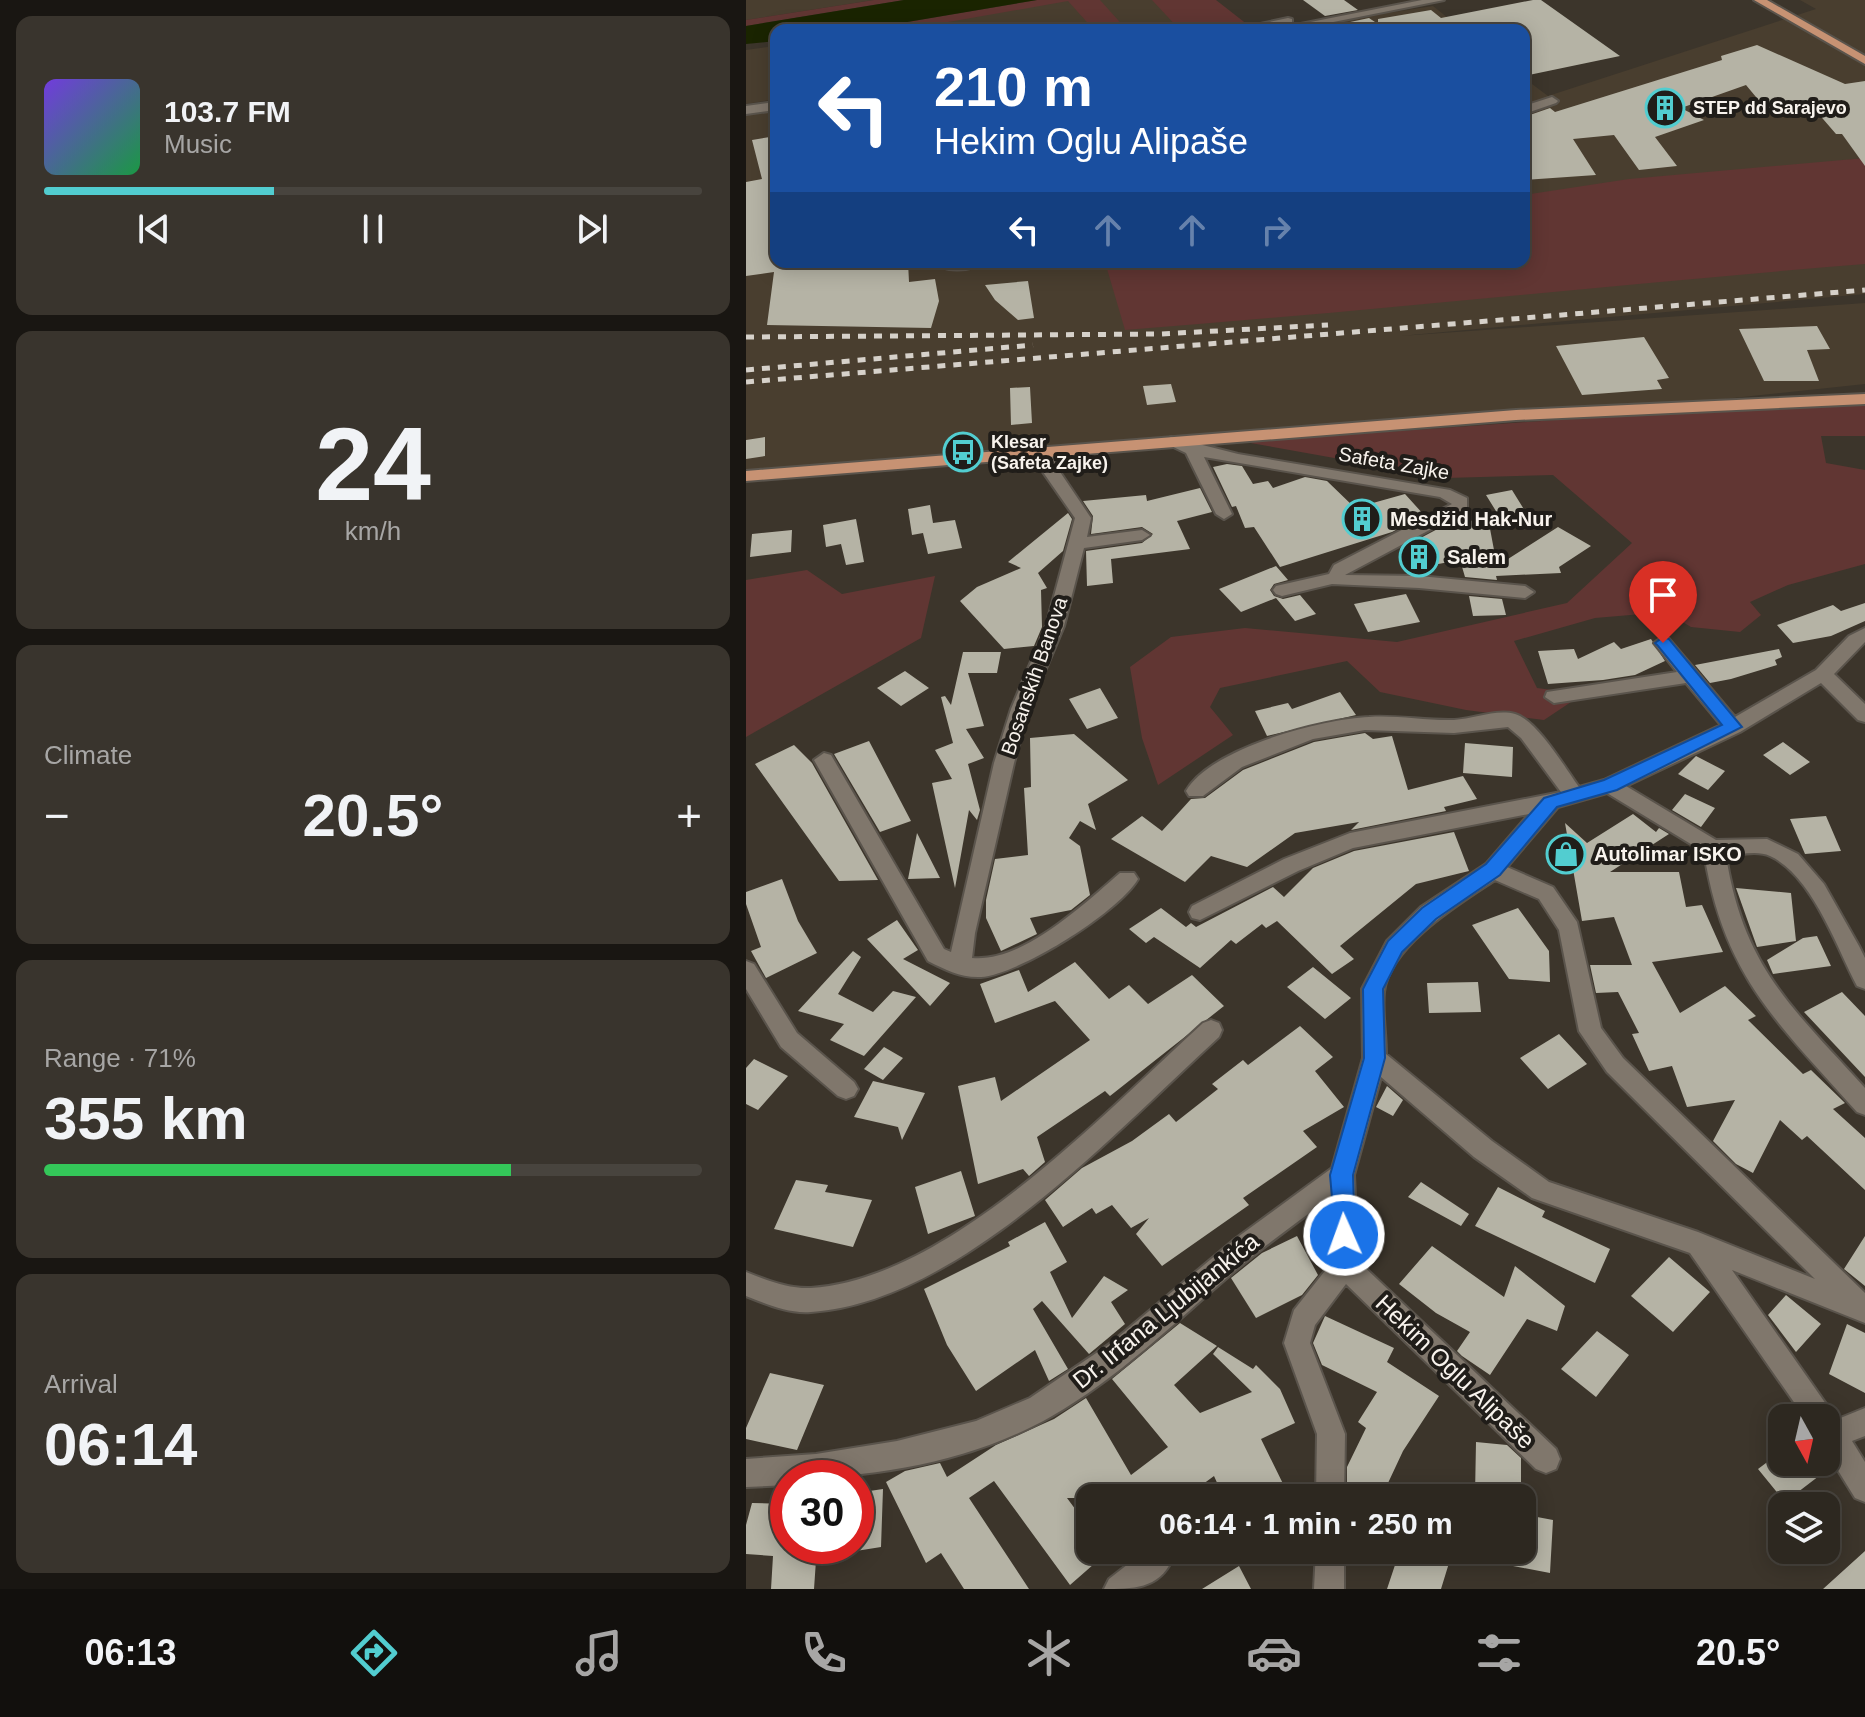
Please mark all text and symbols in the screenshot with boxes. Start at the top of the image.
text: 210 m [934,55,1093,118]
icon: left [802,56,906,160]
building icon: STEP dd Sarajevo [1644,87,1686,129]
text: 103.7 FM [164,95,291,128]
place label: STEP dd Sarajevo [1693,98,1847,118]
text: Hekim Oglu Alipaše [934,121,1248,162]
text: Music [164,129,232,159]
icon: previous [132,207,176,251]
icon: pause [351,207,395,251]
icon: next [570,207,614,251]
icon: left [1002,208,1046,252]
icon: ahead [1086,208,1130,252]
icon: ahead [1170,208,1214,252]
icon: right [1254,208,1298,252]
text: 24 [315,406,431,522]
bus stop icon: Klesar (Safeta Zajke) [942,431,984,473]
place label: Klesar (Safeta Zajke) [991,432,1108,473]
street label: Safeta Zajke [1337,442,1451,484]
building icon: Mesdžid Hak-Nur [1341,498,1383,540]
place label: Mesdžid Hak-Nur [1390,508,1552,530]
text: km/h [345,516,401,546]
building icon: Salem [1398,536,1440,578]
place label: Salem [1447,546,1506,568]
pin [1629,561,1697,643]
icon: arrive [1641,573,1685,617]
street label: Bosanskih Banova [997,593,1072,758]
text: Climate [44,740,132,770]
text: 20.5° [303,782,443,849]
text: − [44,791,70,840]
text: + [676,791,702,840]
shop icon: Autolimar ISKO [1545,833,1587,875]
place label: Autolimar ISKO [1594,843,1742,865]
text: Range · 71% [44,1043,196,1073]
text: 355 km [44,1085,248,1152]
position arrow [1302,1193,1386,1277]
street label: Dr. Irfana Ljubijankića [1068,1227,1264,1394]
street label: Hekim Oglu Alipaše [1371,1289,1540,1454]
text: Arrival [44,1369,118,1399]
north arrow [1768,1404,1840,1476]
map controls [1768,1404,1840,1564]
text: 06:14 [44,1411,197,1478]
speed limit sign: 30 [770,1460,874,1564]
button: layers [1768,1492,1840,1564]
text: 06:14 · 1 min · 250 m [1159,1507,1453,1540]
icon: directions [346,1625,402,1681]
icon: music [571,1625,627,1681]
icon: phone [796,1625,852,1681]
icon: climate [1021,1625,1077,1681]
icon: car [1246,1625,1302,1681]
icon: filters [1471,1625,1527,1681]
text: 06:13 [85,1632,177,1673]
text: 20.5° [1696,1632,1780,1673]

